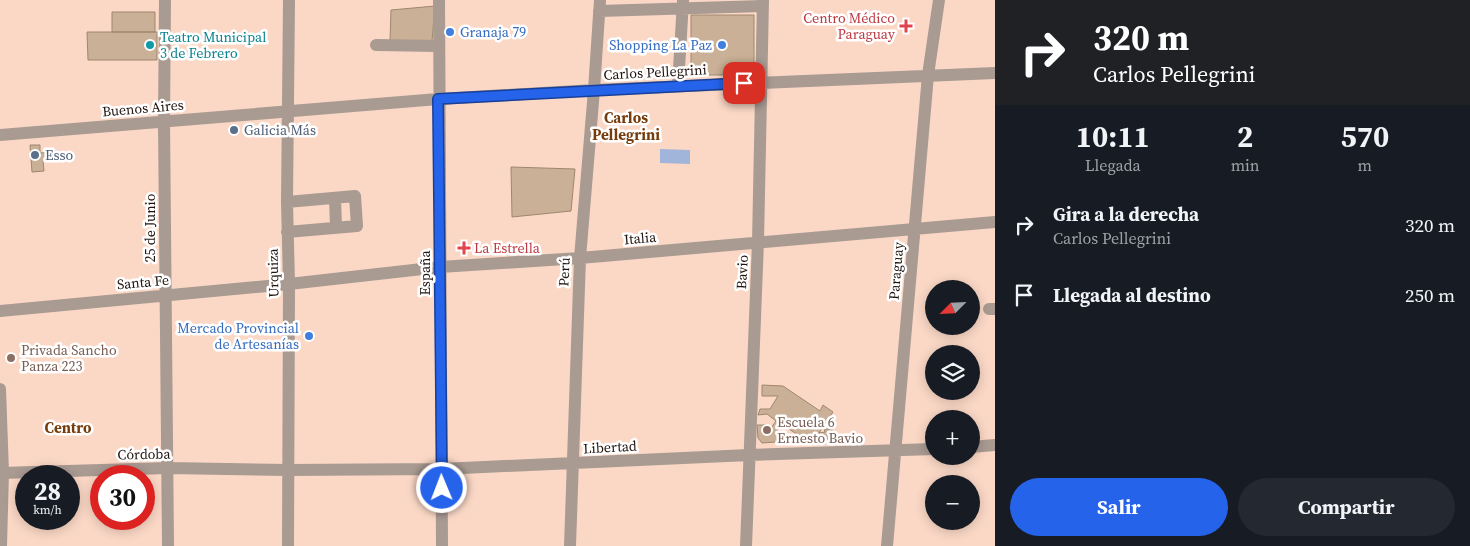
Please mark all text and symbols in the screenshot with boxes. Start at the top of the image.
place label: Centro Médico Paraguay [803,8,896,44]
text: 320 m [1093,14,1189,62]
marker: Centro Médico Paraguay [899,19,913,33]
icon: right [1010,20,1075,85]
place label: Granaja 79 [460,22,526,42]
marker: Granaja 79 [444,26,456,38]
place label: Teatro Municipal 3 de Febrero [160,27,266,63]
place label: Shopping La Paz [609,35,713,55]
marker: Teatro Municipal 3 de Febrero [144,39,156,51]
marker: Shopping La Paz [716,39,728,51]
street label: Carlos Pellegrini [603,59,707,85]
text: Carlos Pellegrini [1093,59,1255,89]
pin [723,62,765,104]
icon: arrive [730,69,758,97]
street label: Buenos Aires [101,94,185,122]
district label: Carlos Pellegrini [592,107,660,145]
text: 10:11 [1076,116,1150,157]
text: 2 [1237,116,1253,157]
text: 570 [1340,116,1389,157]
place label: Galicia Más [244,120,316,140]
marker: Galicia Más [228,124,240,136]
place label: Esso [45,145,74,165]
marker: Esso [29,149,41,161]
text: Llegada [1085,154,1141,176]
text: min [1231,154,1260,176]
text: m [1358,154,1372,176]
street label: 25 de Junio [140,193,160,262]
text: Gira a la derecha [1053,201,1199,227]
icon: right [1010,211,1038,239]
text: 320 m [1405,212,1455,238]
street label: Italia [623,227,658,249]
text: Carlos Pellegrini [1053,227,1171,249]
place label: La Estrella [474,238,541,258]
street label: Paraguay [884,241,909,301]
marker: La Estrella [458,242,470,254]
street label: Urquiza [263,247,283,298]
street label: España [415,250,435,296]
street label: Bavio [731,254,753,290]
street label: Perú [553,257,575,287]
street label: Santa Fe [116,270,170,294]
north arrow [925,280,980,335]
map controls [925,280,980,530]
icon: arrive [1010,281,1038,309]
text: Llegada al destino [1053,282,1211,308]
text: 250 m [1405,282,1455,308]
place label: Mercado Provincial de Artesanías [177,318,299,354]
marker: Mercado Provincial de Artesanías [303,330,315,342]
place label: Privada Sancho Panza 223 [21,340,117,376]
button: layers [925,345,980,400]
marker: Privada Sancho Panza 223 [5,352,17,364]
button: + [925,410,980,465]
place label: Escuela 6 Ernesto Bavio [777,412,863,448]
district label: Centro [45,417,92,438]
marker: Escuela 6 Ernesto Bavio [761,424,773,436]
street label: Libertad [583,436,637,458]
street label: Córdoba [117,444,172,464]
position arrow [415,461,467,513]
speed limit sign: 30 [90,465,155,530]
text: 28 [34,474,61,508]
button: − [925,475,980,530]
button: Salir [1010,478,1228,536]
button: Compartir [1238,478,1455,536]
text: km/h [33,502,62,518]

